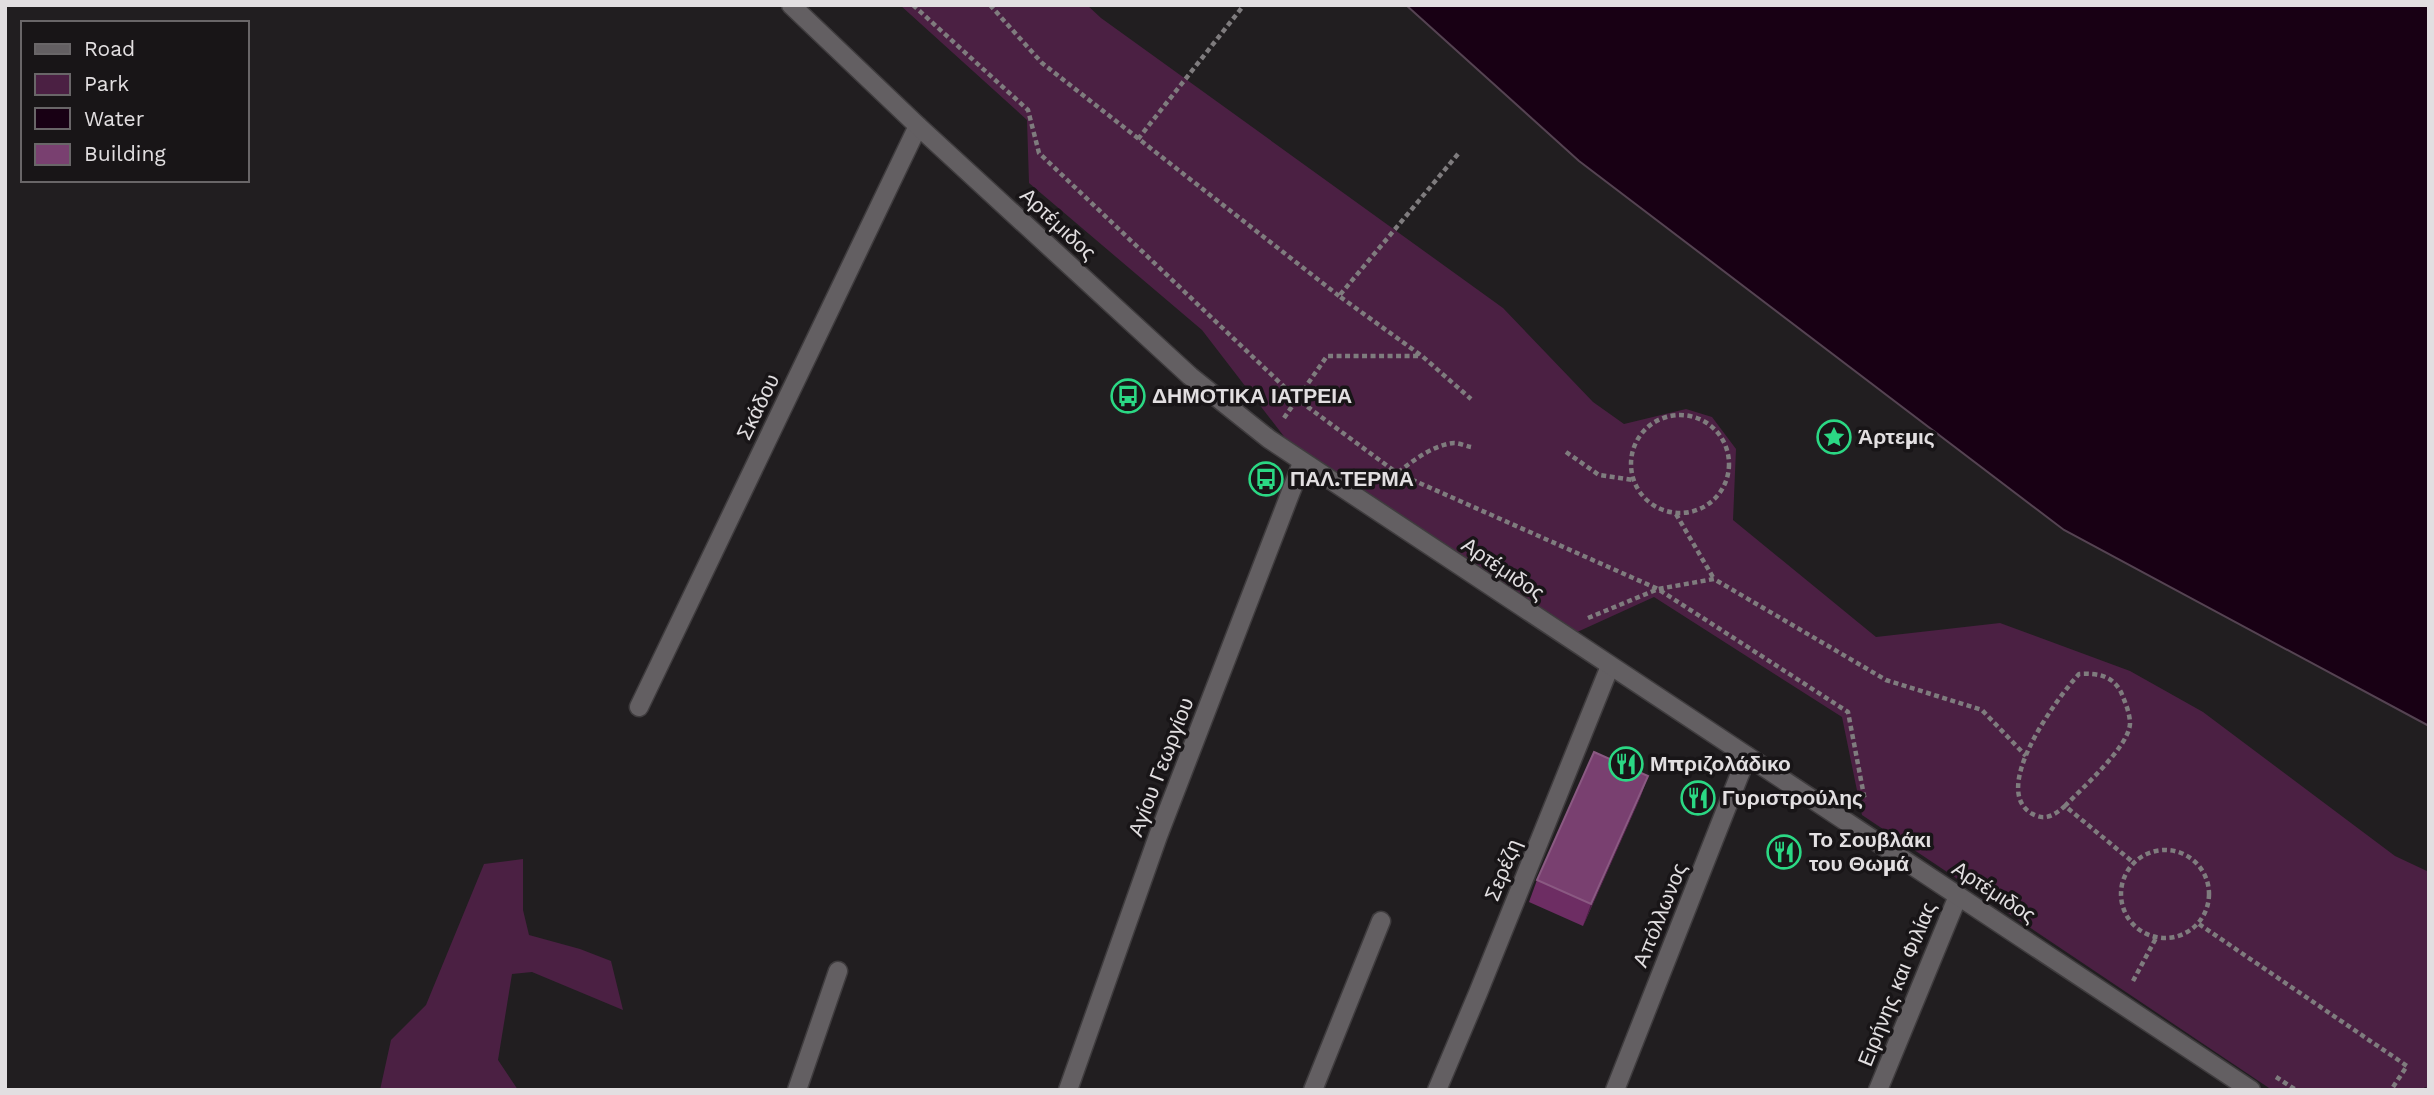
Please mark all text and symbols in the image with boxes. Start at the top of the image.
legend [21,21,248,182]
text: Road [84,36,135,61]
text: Park [84,71,129,96]
text: Water [84,106,145,131]
text: Building [84,141,166,166]
street label: Αρτέμιδος [1015,182,1101,265]
street label: Σκάδου [731,370,784,444]
bus stop icon: ΔΗΜΟΤΙΚΑ ΙΑΤΡΕΙΑ [1109,377,1147,415]
place label: ΔΗΜΟΤΙΚΑ ΙΑΤΡΕΙΑ [1152,383,1352,408]
place icon: Άρτεμις [1815,418,1853,456]
place label: Άρτεμις [1858,424,1935,449]
bus stop icon: ΠΑΛ.ΤΕΡΜΑ [1247,460,1285,498]
place label: ΠΑΛ.ΤΕΡΜΑ [1290,466,1414,491]
street label: Αρτέμιδος [1457,532,1549,605]
street label: Αγίου Γεωργίου [1123,694,1198,840]
restaurant icon: Μπριζολάδικο [1607,745,1645,783]
place label: Μπριζολάδικο [1650,751,1791,776]
restaurant icon: Γυριστρούλης [1679,779,1717,817]
place label: Γυριστρούλης [1722,785,1863,810]
place label: Το Σουβλάκι του Θωμά [1809,827,1932,876]
restaurant icon: Το Σουβλάκι του Θωμά [1765,833,1803,871]
street label: Σερέζη [1479,835,1526,904]
street label: Αρτέμιδος [1948,855,2041,928]
street label: Απόλλωνος [1627,859,1692,971]
street label: Ειρήνης και Φιλίας [1852,898,1941,1070]

